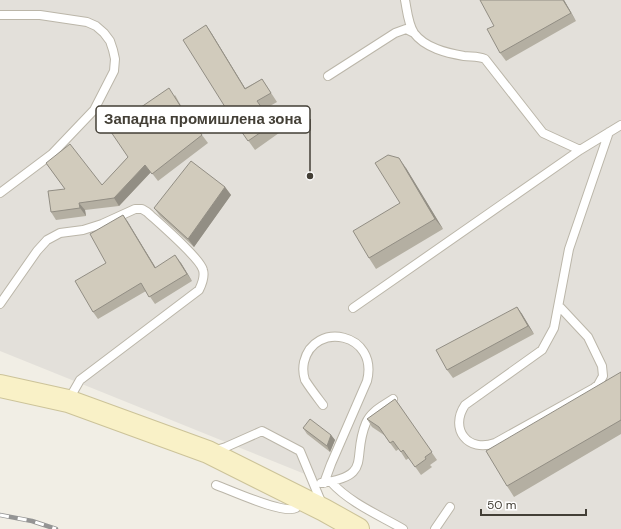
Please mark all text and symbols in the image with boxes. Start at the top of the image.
callout: Западна промишлена зона [96,106,310,133]
text: Западна промишлена зона [104,109,303,129]
scale bar [481,491,586,517]
text: 50 m [487,497,516,513]

